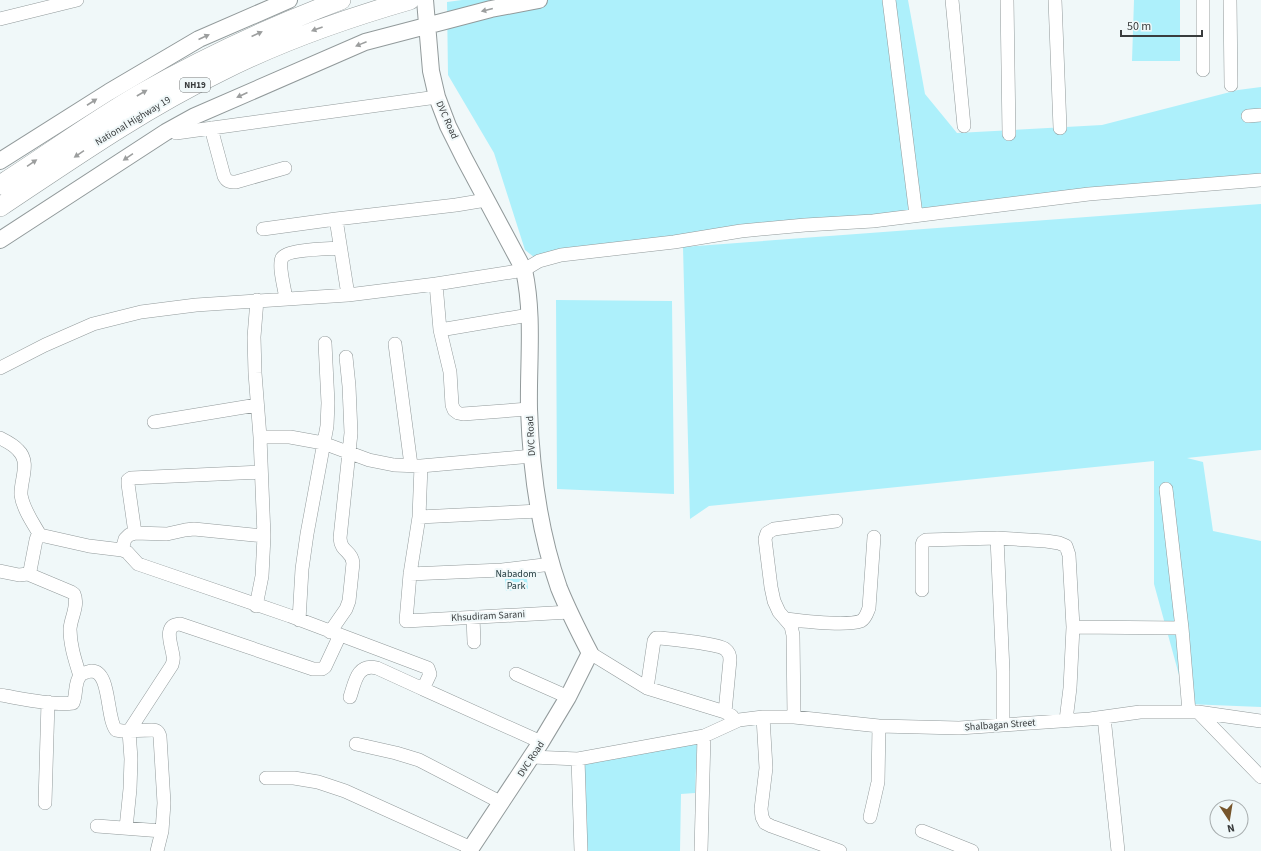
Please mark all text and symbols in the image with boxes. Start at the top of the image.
one-way arrow [481,8,493,14]
scale bar [1121,12,1202,38]
text: 50 m [1127,18,1151,35]
one-way arrow [311,27,323,33]
one-way arrow [252,31,263,37]
one-way arrow [198,34,210,40]
one-way arrow [355,41,367,47]
road number: NH19 [180,78,210,92]
one-way arrow [136,90,148,97]
one-way arrow [236,92,248,99]
street label: National Highway 19 [93,93,173,149]
one-way arrow [86,99,98,106]
street label: DVC Road [432,99,462,141]
one-way arrow [73,150,84,158]
one-way arrow [123,153,133,161]
one-way arrow [27,160,38,167]
street label: DVC Road [523,416,539,456]
park label: Nabadom Park [495,567,537,593]
street label: Khsudiram Sarani [451,607,525,625]
street label: Shalbagan Street [964,715,1037,734]
street label: DVC Road [514,738,548,780]
north arrow [1209,799,1249,839]
text: N [1226,820,1236,836]

